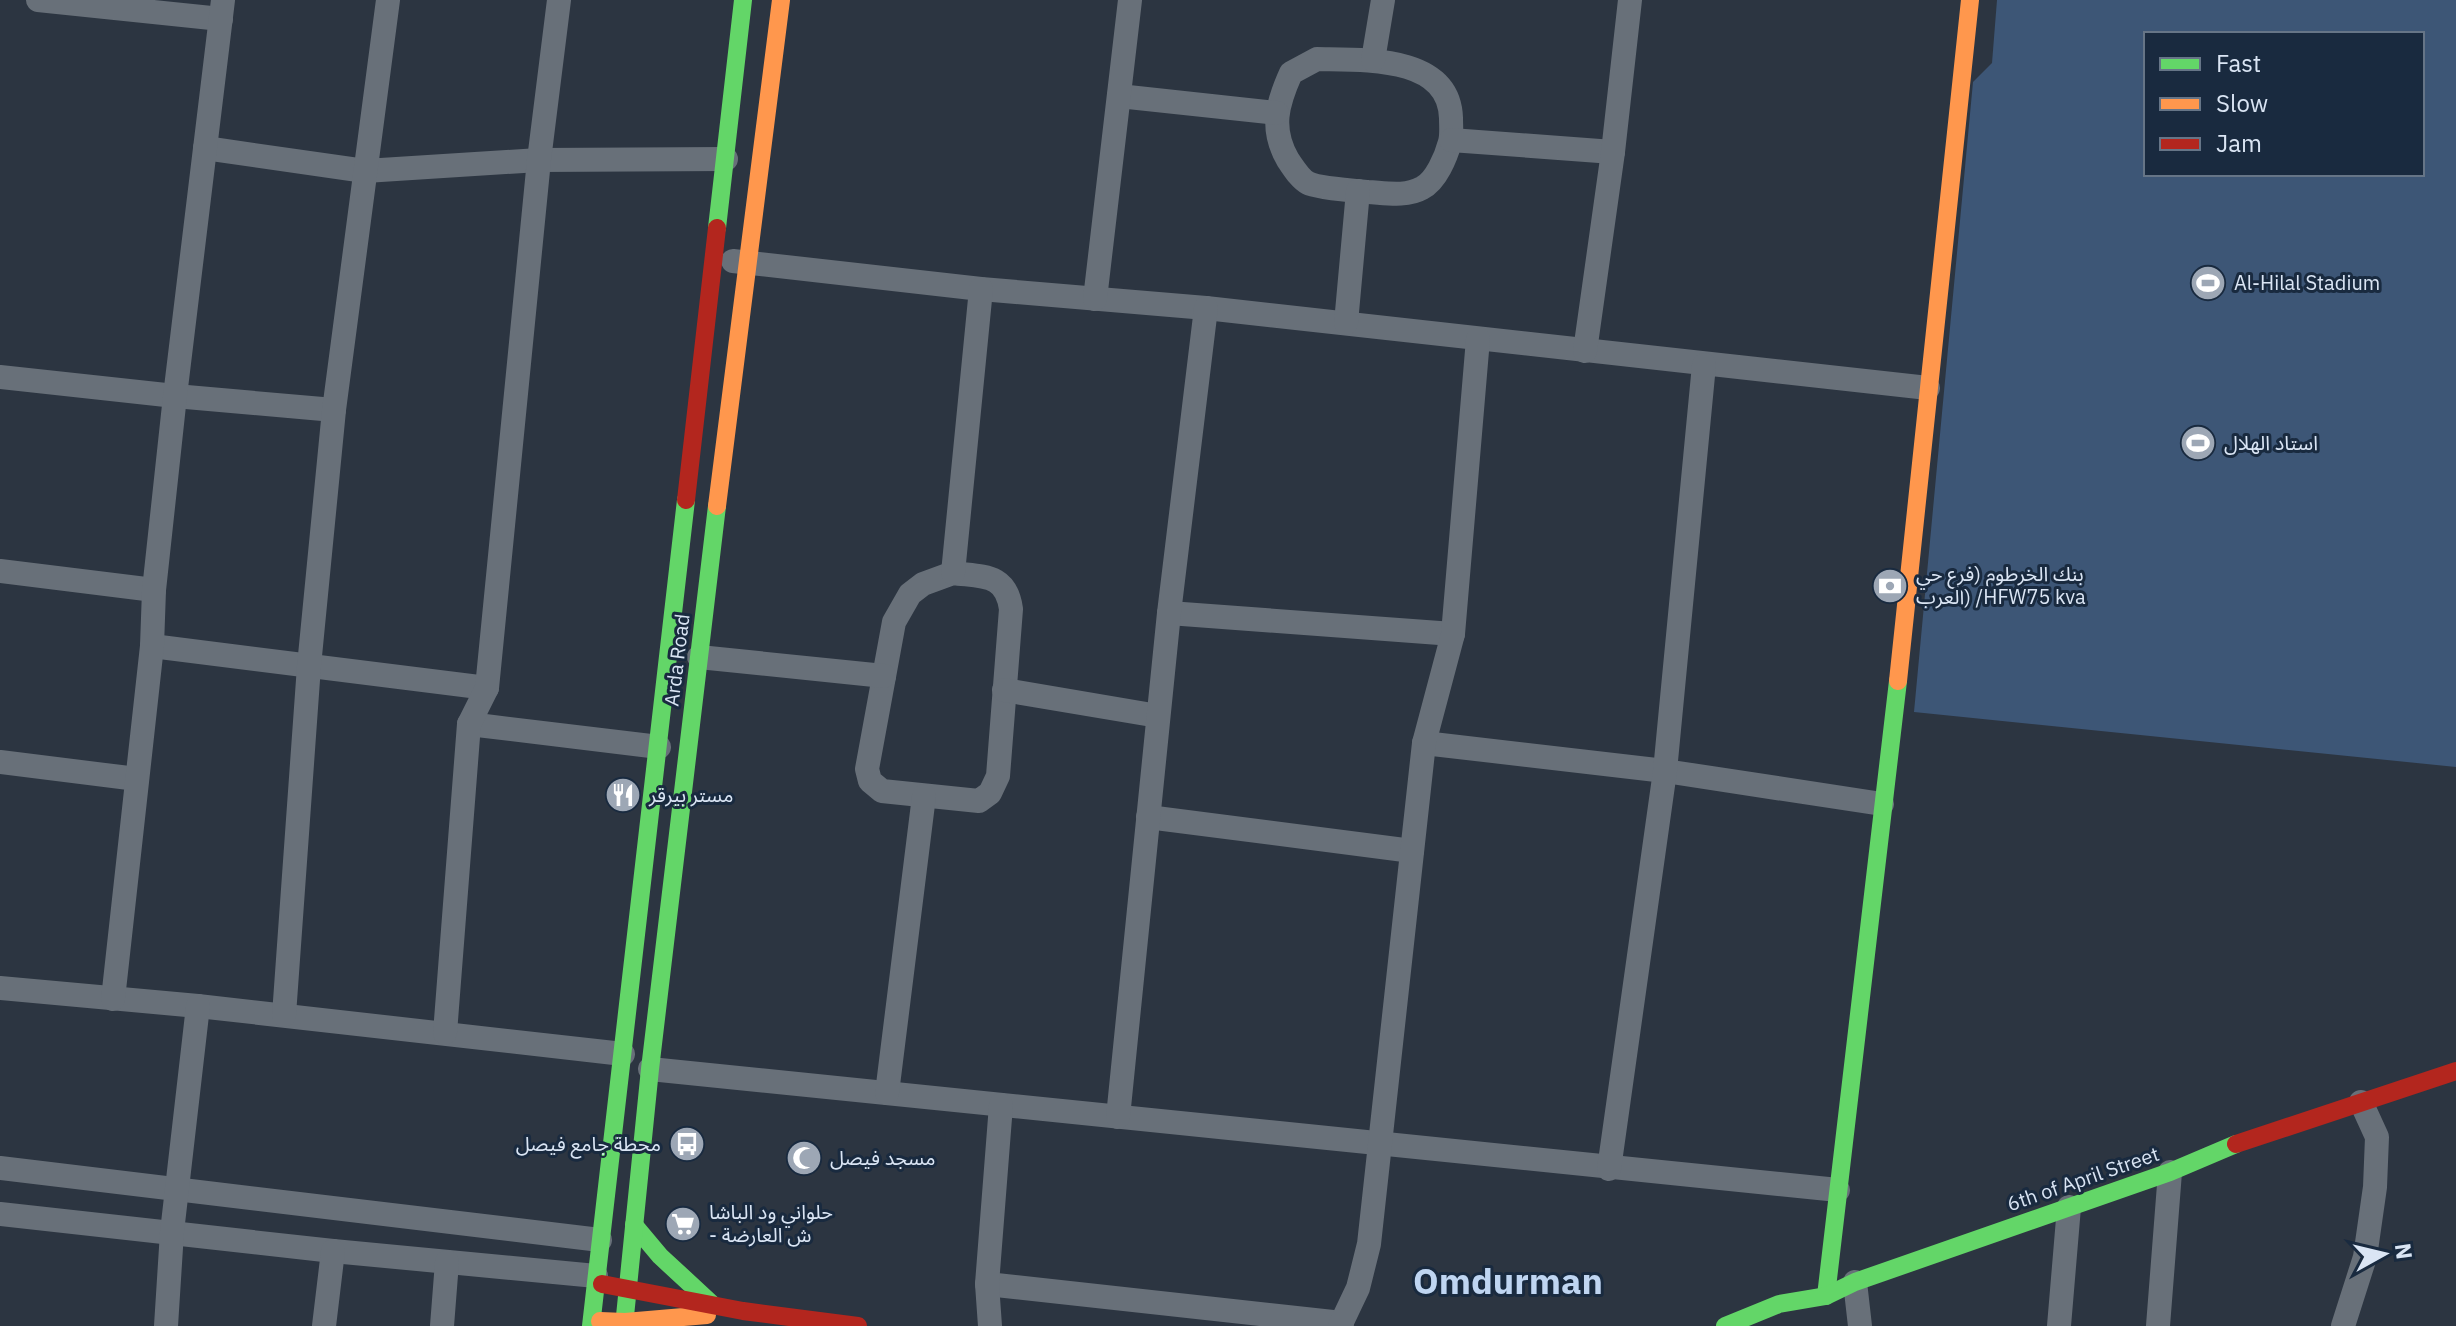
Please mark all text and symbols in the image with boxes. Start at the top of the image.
legend [2144,32,2424,176]
text: Fast [2216,47,2261,79]
text: Slow [2216,87,2268,119]
text: Jam [2216,127,2262,159]
sports icon: Al-Hilal Stadium [2189,264,2227,302]
place label: Al-Hilal Stadium [2234,269,2380,296]
sports icon: استاد الهلال [2179,424,2217,462]
place label: استاد الهلال [2224,429,2318,456]
place label: بنك الخرطوم (فرع حي العرب) /HFW75 kva [1916,560,2086,610]
bank icon: بنك الخرطوم (فرع حي العرب) /HFW75 kva [1871,567,1909,605]
street label: Arda Road [657,612,696,708]
restaurant icon: مستر بيرقر [604,776,642,814]
place label: مستر بيرقر [648,781,734,808]
bus stop icon: محطة جامع فيصل [668,1125,706,1163]
place label: محطة جامع فيصل [516,1130,661,1159]
mosque icon: مسجد فيصل [785,1139,823,1177]
street label: 6th of April Street [2003,1140,2162,1217]
place label: مسجد فيصل [830,1144,936,1171]
place label: حلواني ود الباشا - ش العارضة [709,1198,833,1248]
supermarket icon: حلواني ود الباشا - ش العارضة [664,1205,702,1243]
north arrow [2344,1214,2424,1294]
text: N [2389,1241,2420,1261]
district label: Omdurman [1413,1257,1603,1304]

